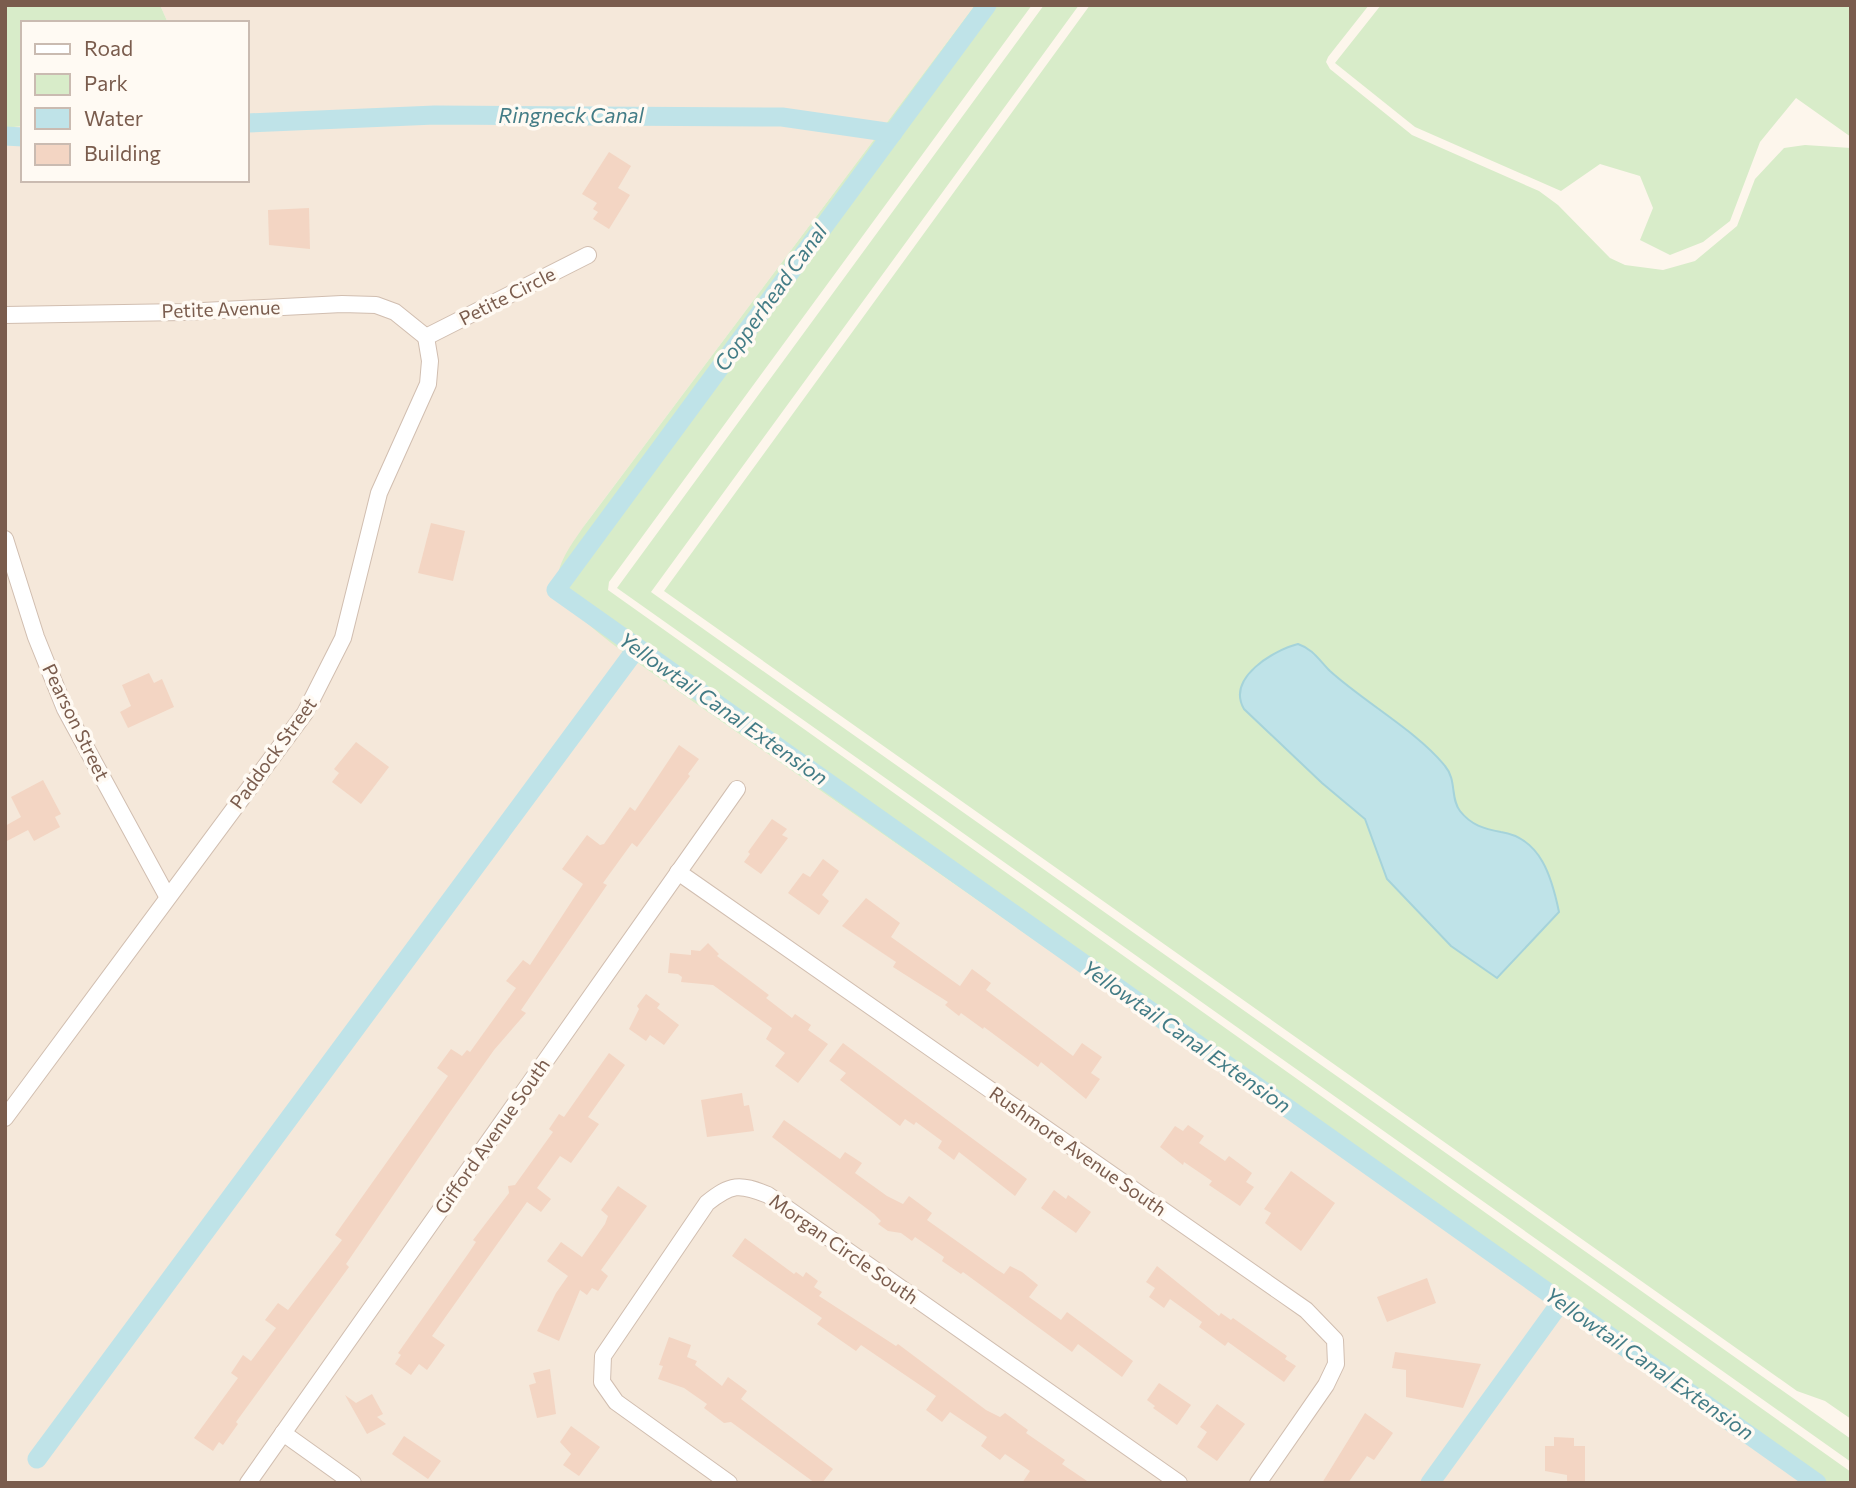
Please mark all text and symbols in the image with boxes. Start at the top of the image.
legend [21,21,248,182]
text: Road [84,35,133,60]
text: Park [84,70,128,95]
water label: Ringneck Canal [498,102,644,127]
text: Water [84,105,143,130]
text: Building [84,140,161,165]
water label: Copperhead Canal [708,218,832,375]
street label: Petite Circle [455,262,559,330]
street label: Petite Avenue [161,295,281,322]
water label: Yellowtail Canal Extension [615,626,833,789]
street label: Pearson Street [38,660,115,784]
street label: Paddock Street [224,692,321,813]
water label: Yellowtail Canal Extension [1078,954,1296,1117]
street label: Gifford Avenue South [429,1053,554,1218]
street label: Rushmore Avenue South [986,1081,1171,1220]
street label: Morgan Circle South [765,1189,923,1309]
water label: Yellowtail Canal Extension [1541,1281,1759,1444]

